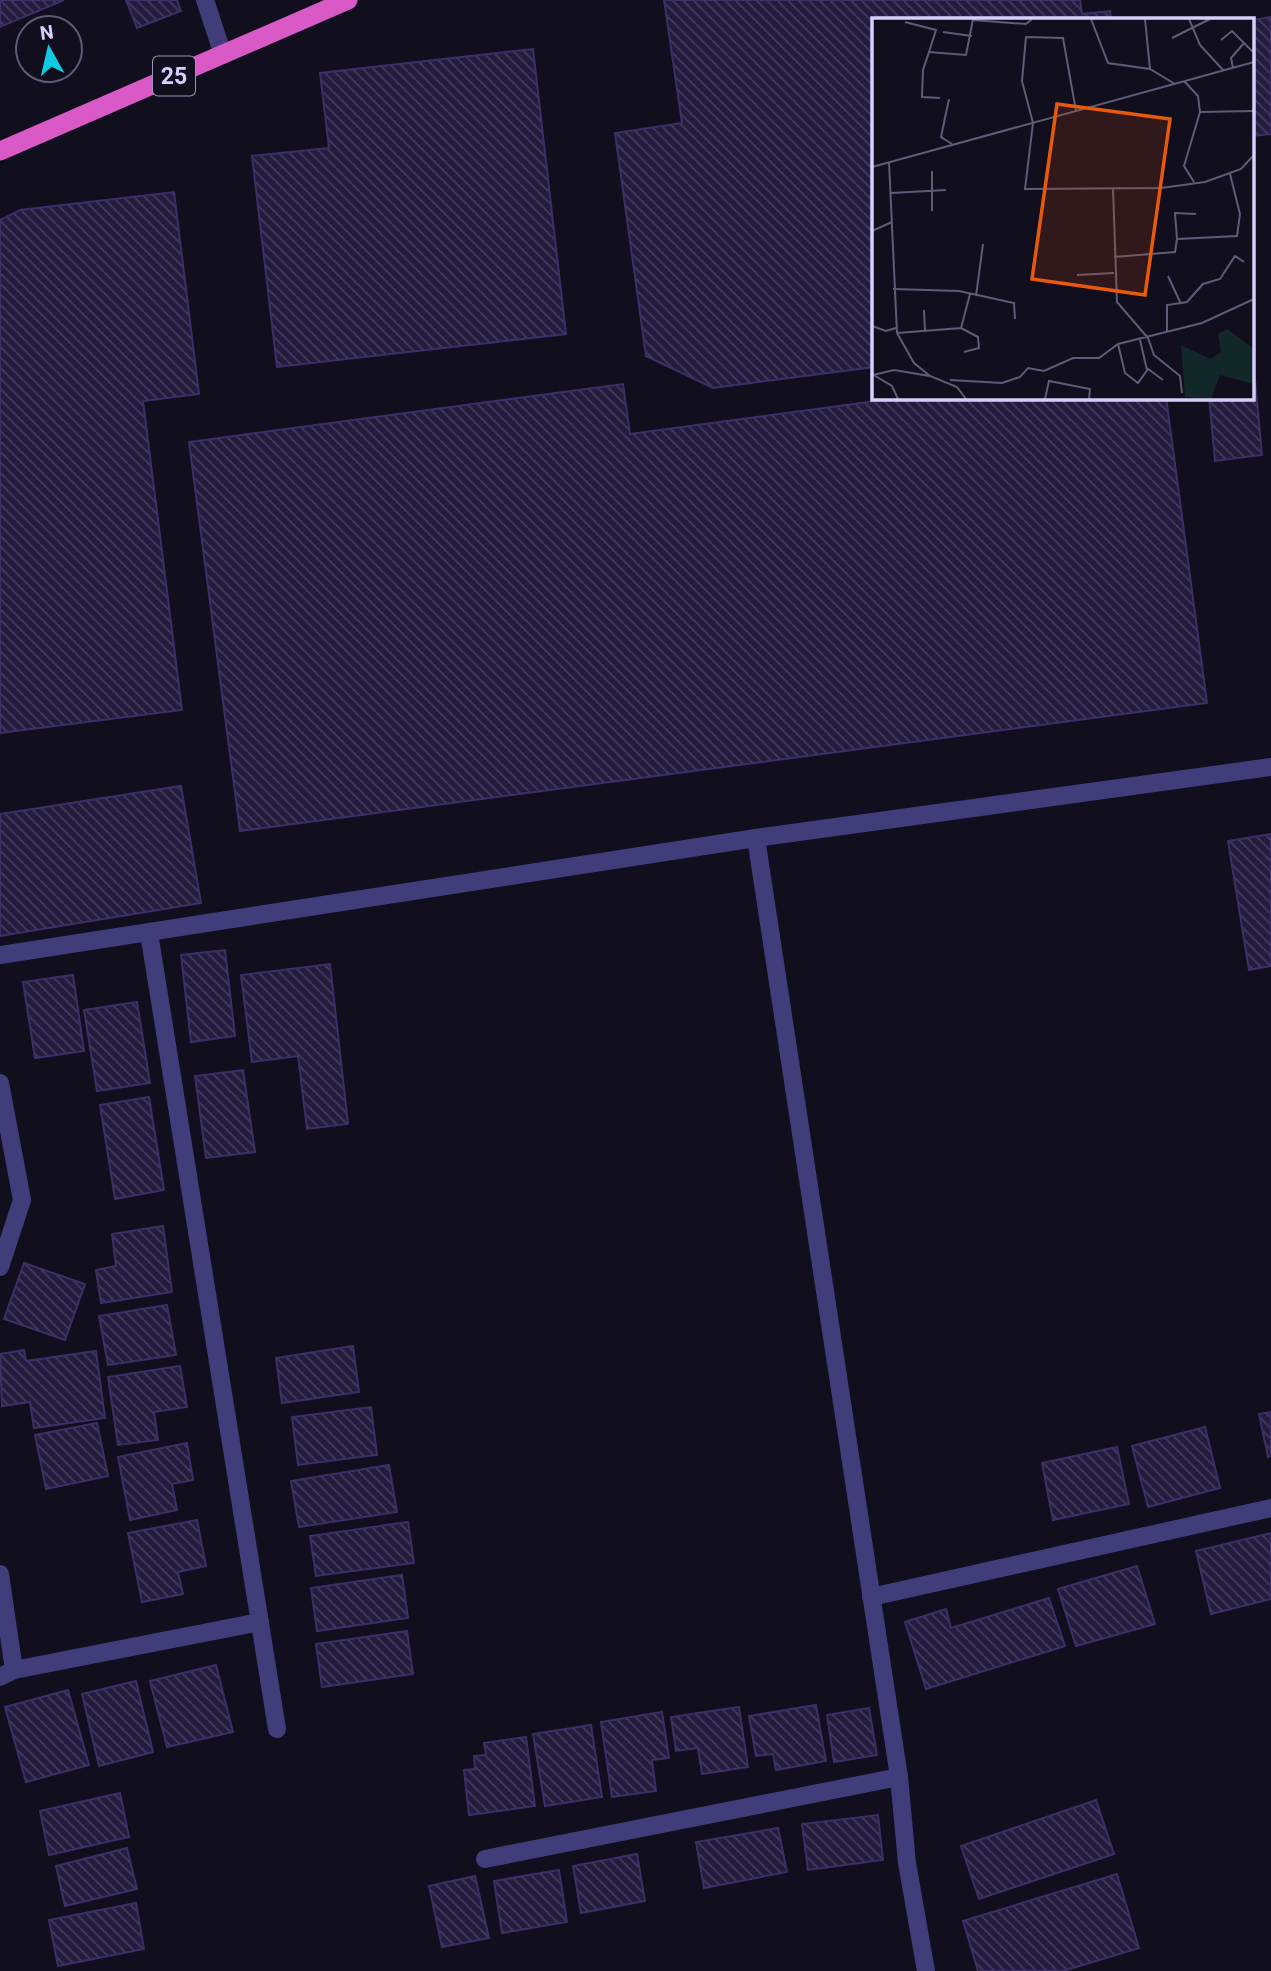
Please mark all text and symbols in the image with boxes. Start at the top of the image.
north arrow [14,14,84,84]
inset map [872,18,1254,399]
text: N [38,20,55,45]
road number: 25 [153,57,195,96]

